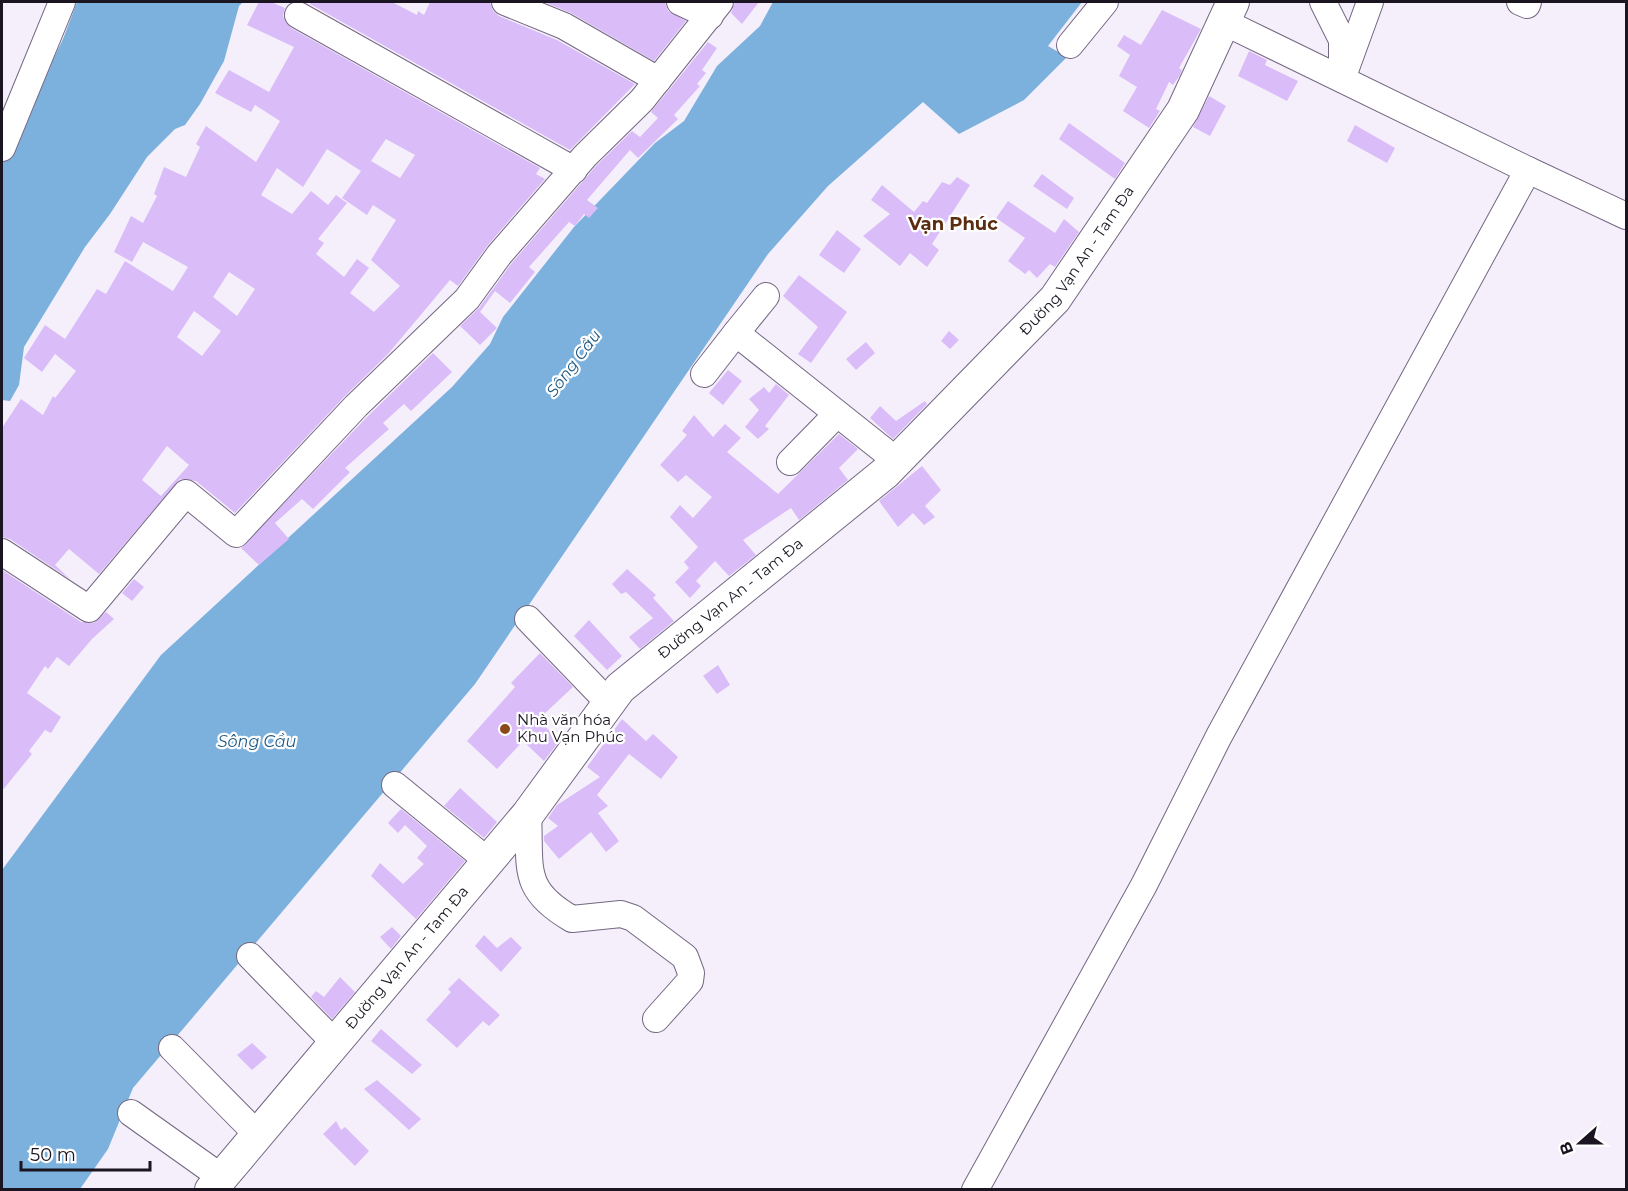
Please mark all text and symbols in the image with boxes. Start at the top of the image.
street label: Đường Vạn An - Tam Đa [1015,182,1138,339]
district label: Vạn Phúc [907,213,998,235]
water label: Sông Cầu [542,326,605,400]
street label: Đường Vạn An - Tam Đa [654,533,807,663]
place label: Nhà văn hóa Khu Vạn Phúc [517,710,624,746]
marker: Nhà văn hóa Khu Vạn Phúc [498,722,512,736]
water label: Sông Cầu [218,732,297,751]
street label: Đường Vạn An - Tam Đa [341,882,472,1033]
north arrow [1550,1113,1610,1173]
scale bar [21,1134,150,1172]
text: B [1555,1139,1578,1157]
text: 50 m [30,1144,76,1166]

